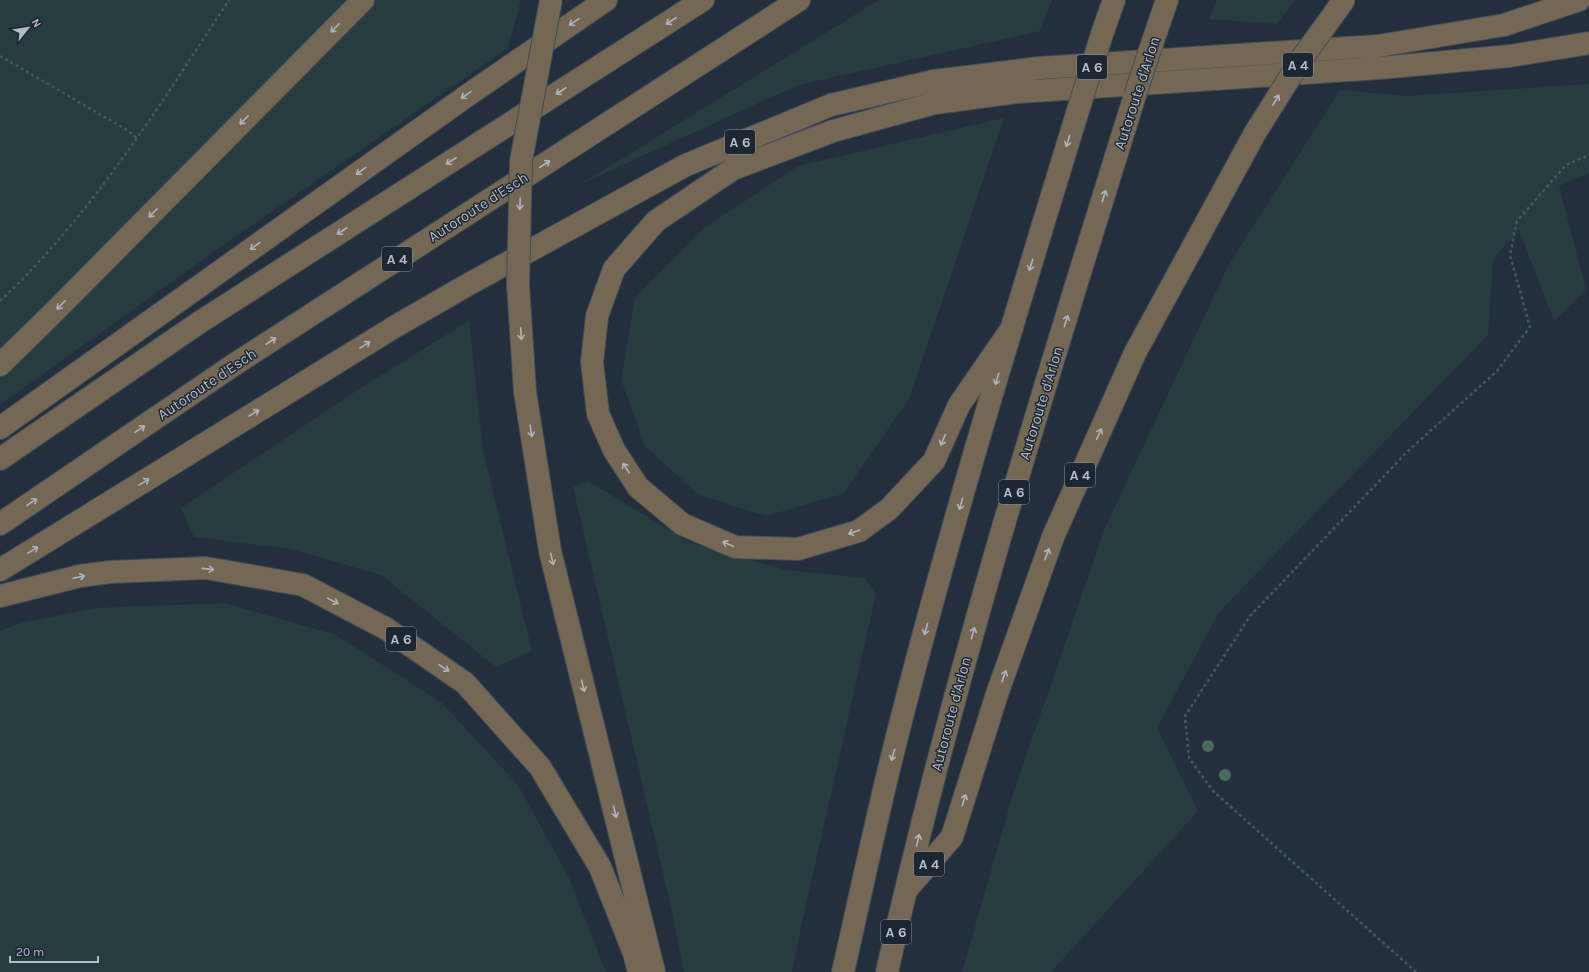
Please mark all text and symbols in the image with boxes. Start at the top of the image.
north arrow [8,8,48,48]
text: N [29,17,44,30]
one-way arrow [665,17,676,25]
one-way arrow [569,18,580,26]
one-way arrow [330,23,340,33]
street label: Autoroute d'Arlon [1110,34,1164,152]
road number: A 4 [1283,53,1313,77]
road number: A 6 [1077,55,1107,79]
one-way arrow [556,87,567,95]
one-way arrow [461,91,472,99]
one-way arrow [1272,95,1280,106]
one-way arrow [239,115,249,125]
road number: A 6 [725,130,755,154]
one-way arrow [1064,134,1071,147]
one-way arrow [446,157,457,165]
one-way arrow [539,160,550,168]
one-way arrow [355,167,366,175]
street label: Autoroute d'Esch [425,168,531,246]
one-way arrow [1101,190,1108,203]
one-way arrow [516,197,524,210]
one-way arrow [148,208,157,218]
one-way arrow [337,227,348,235]
one-way arrow [249,242,260,251]
road number: A 4 [382,247,412,271]
one-way arrow [1027,259,1034,272]
one-way arrow [56,300,66,310]
one-way arrow [1063,314,1070,327]
one-way arrow [518,327,525,340]
one-way arrow [265,337,276,345]
one-way arrow [359,341,371,349]
street label: Autoroute d'Esch [154,344,260,424]
street label: Autoroute d'Arlon [1015,344,1067,462]
one-way arrow [993,372,1000,385]
one-way arrow [249,409,260,418]
one-way arrow [527,424,535,437]
one-way arrow [134,425,145,433]
one-way arrow [1095,429,1103,441]
one-way arrow [939,434,946,446]
one-way arrow [621,462,629,474]
road number: A 4 [1065,463,1095,487]
one-way arrow [138,477,150,485]
road number: A 6 [999,480,1029,504]
one-way arrow [957,497,964,510]
one-way arrow [26,498,38,506]
one-way arrow [849,528,861,536]
one-way arrow [722,540,734,547]
one-way arrow [27,546,38,554]
one-way arrow [1044,547,1051,560]
one-way arrow [549,553,556,566]
one-way arrow [201,565,214,573]
one-way arrow [72,572,85,580]
one-way arrow [327,597,339,605]
one-way arrow [922,622,929,635]
road number: A 6 [386,627,416,651]
one-way arrow [970,627,977,640]
street label: Autoroute d'Arlon [927,655,975,773]
one-way arrow [438,664,449,672]
one-way arrow [1000,670,1008,682]
one-way arrow [580,679,588,692]
one-way arrow [889,748,896,761]
one-way arrow [961,794,968,807]
one-way arrow [611,805,619,818]
one-way arrow [915,834,923,847]
road number: A 4 [914,852,944,876]
road number: A 6 [881,920,911,944]
scale bar [10,938,98,964]
text: 20 m [16,945,44,959]

